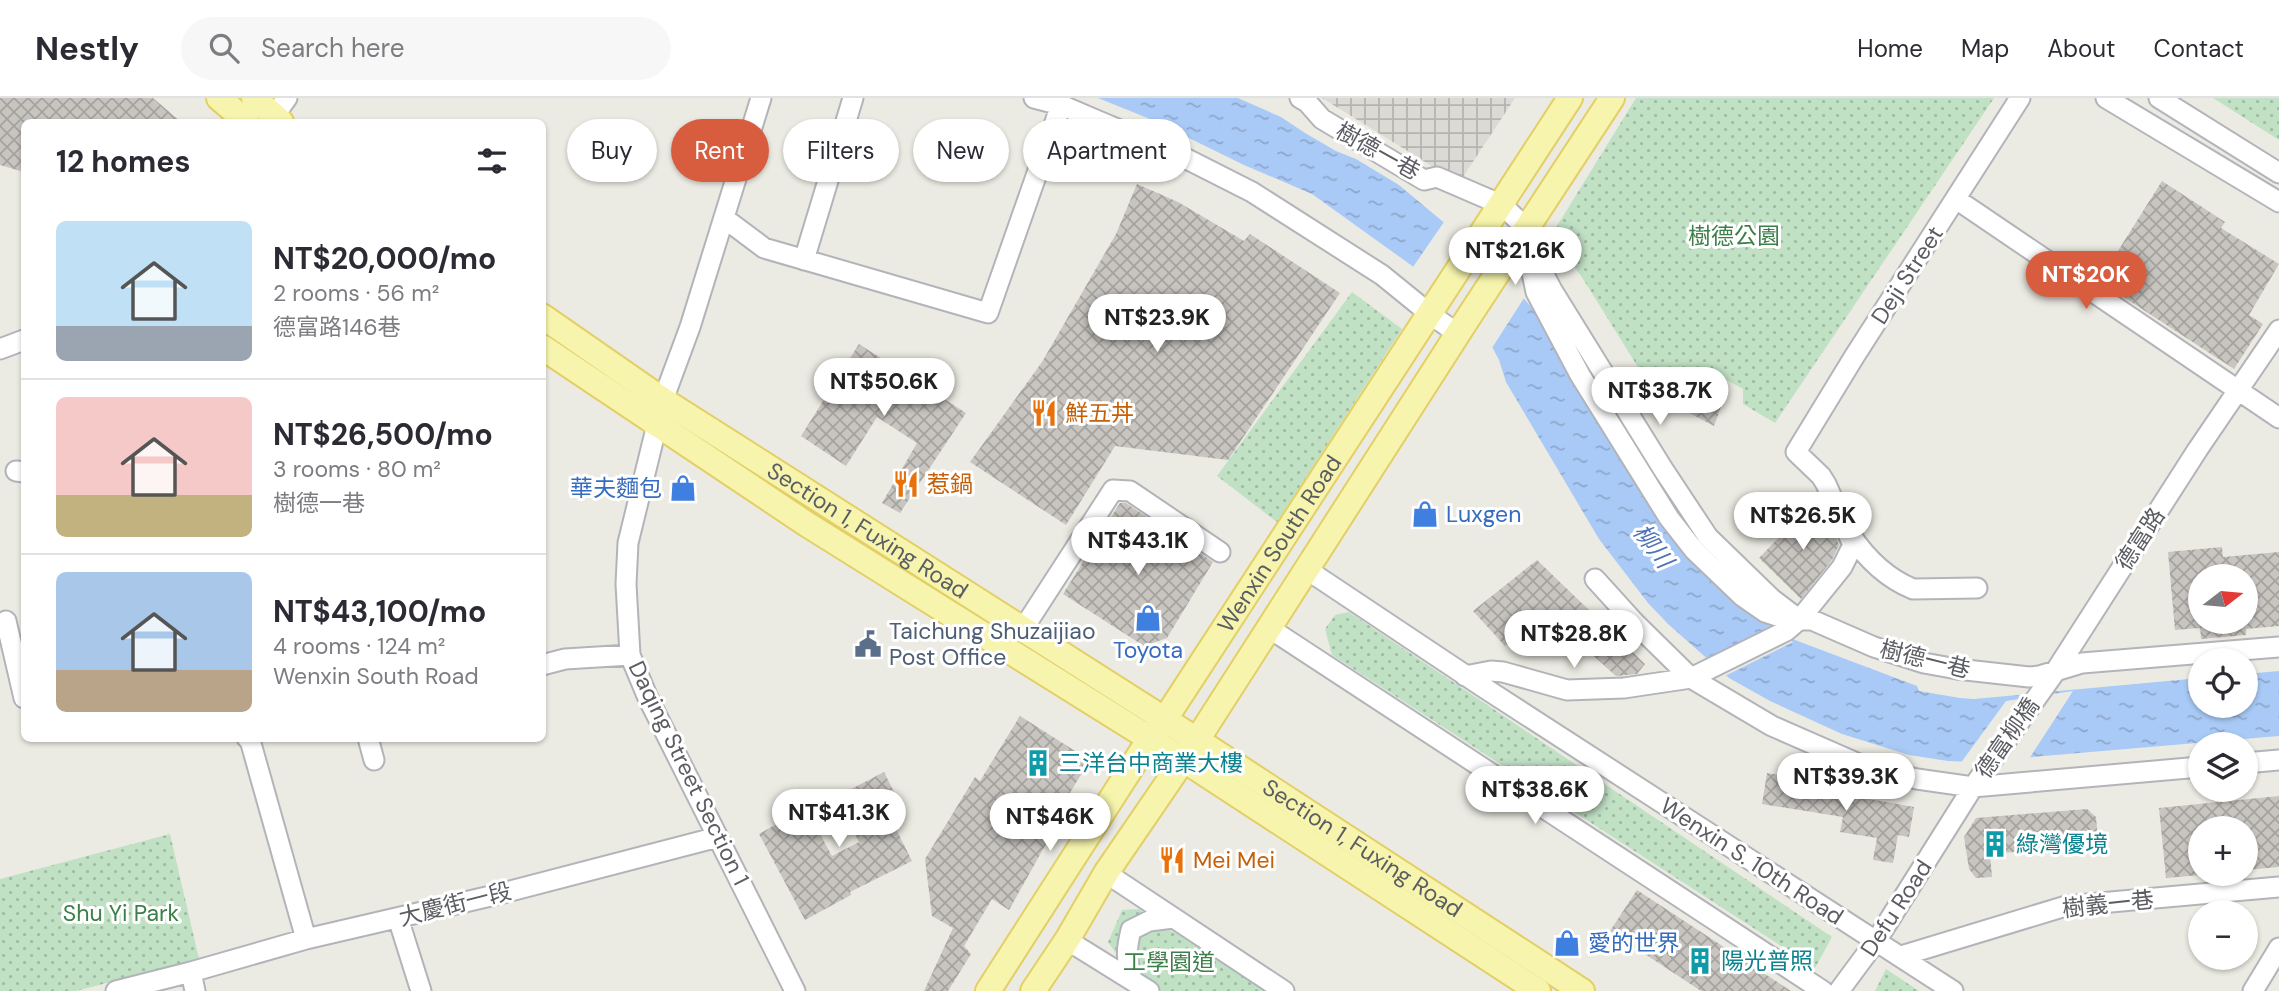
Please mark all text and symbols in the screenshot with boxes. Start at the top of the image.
search box [181,17,671,80]
text: Nestly [35,27,139,70]
icon: search [205,29,243,67]
text: Search here [261,31,405,65]
text: Home [1857,33,1923,64]
text: Map [1961,33,2009,64]
text: About [2047,33,2116,64]
text: Contact [2154,33,2244,64]
street label: 樹德一巷 [1330,116,1426,186]
chip: Buy [567,119,657,182]
chip: Rent [671,119,769,182]
chip: Filters [783,119,899,182]
chip: New [913,119,1009,182]
chip: Apartment [1023,119,1191,182]
text: 12 homes [56,142,190,181]
icon: filters [473,142,511,180]
street label: Deji Street [1864,220,1950,330]
park label: 樹德公園 [1688,221,1780,251]
pin: NT$21.6K [1443,228,1587,287]
text: NT$21.6K [1465,235,1565,265]
text: NT$20,000/mo [273,239,496,278]
icon: home [112,249,196,333]
pin: NT$20K [2029,252,2143,311]
text: NT$20K [2042,259,2130,289]
text: 2 rooms · 56 m² [273,278,439,308]
pin: NT$23.9K [1085,294,1229,354]
text: NT$23.9K [1104,302,1210,332]
text: 德富路146巷 [273,312,401,342]
pin: NT$50.6K [812,358,956,418]
text: NT$50.6K [830,366,938,396]
pin: NT$38.7K [1588,368,1732,427]
text: NT$38.7K [1607,375,1713,405]
restaurant icon: 鮮五丼 [1029,398,1059,428]
place label: 鮮五丼 [1065,398,1134,428]
text: NT$26,500/mo [273,415,493,454]
icon: home [112,425,196,509]
street label: Wenxin South Road [1211,449,1348,638]
text: 3 rooms · 80 m² [273,454,441,484]
street label: Section 1, Fuxing Road [762,455,974,605]
restaurant icon: 惹鍋 [891,469,921,499]
place label: 惹鍋 [927,469,973,499]
place label: 華夫麵包 [570,473,662,503]
shop icon: 華夫麵包 [668,473,698,503]
text: 樹德一巷 [273,488,365,518]
pin: NT$26.5K [1731,492,1875,552]
shop icon: Luxgen [1410,499,1440,529]
place label: Luxgen [1446,499,1521,529]
text: NT$26.5K [1750,500,1856,530]
street label: 德富路 [2109,502,2171,576]
water label: 柳川 [1627,517,1682,577]
pin: NT$43.1K [1066,518,1210,577]
text: NT$43.1K [1087,525,1189,555]
north arrow [2188,564,2258,634]
map controls [2188,564,2258,970]
text: NT$43,100/mo [273,592,486,631]
icon: home [112,600,196,684]
shop icon: Toyota [1133,603,1163,633]
pin: NT$28.8K [1502,610,1646,670]
place label: Taichung Shuzaijiao Post Office [889,616,1096,672]
text: NT$28.8K [1520,618,1628,648]
public building icon: Taichung Shuzaijiao Post Office [853,629,883,659]
text: 4 rooms · 124 m² [273,631,445,661]
street label: 樹德一巷 [1877,633,1973,685]
place label: Toyota [1113,635,1183,665]
button: locate [2188,648,2258,718]
street label: Daqing Street Section 1 [622,656,756,890]
text: Wenxin South Road [273,661,479,691]
street label: 德富柳橋 [1968,692,2046,784]
button: layers [2188,732,2258,802]
building icon: 三洋台中商業大樓 [1023,748,1053,778]
place label: 三洋台中商業大樓 [1059,748,1243,778]
pin: NT$39.3K [1774,754,1918,813]
text: NT$39.3K [1793,761,1899,791]
pin: NT$38.6K [1463,766,1607,826]
street label: Section 1, Fuxing Road [1257,772,1468,924]
text: NT$38.6K [1481,774,1589,804]
pin: NT$41.3K [767,790,911,849]
street label: Wenxin S. 10th Road [1655,791,1849,931]
pin: NT$46K [993,794,1107,853]
text: NT$41.3K [788,797,890,827]
text: NT$46K [1006,801,1094,831]
button: + [2188,816,2258,886]
building icon: 綠灣優境 [1980,829,2010,859]
place label: 綠灣優境 [2016,829,2108,859]
restaurant icon: Mei Mei [1157,845,1187,875]
place label: Mei Mei [1193,845,1275,875]
street label: Defu Road [1854,854,1938,962]
street label: 大慶街一段 [396,876,514,932]
street label: 樹義一巷 [2061,884,2155,924]
park label: Shu Yi Park [63,898,180,928]
button: − [2188,900,2258,970]
shop icon: 愛的世界 [1552,928,1582,958]
place label: 愛的世界 [1588,928,1680,958]
building icon: 陽光普照 [1685,946,1715,976]
place label: 陽光普照 [1721,946,1813,976]
park label: 工學園道 [1123,947,1215,977]

